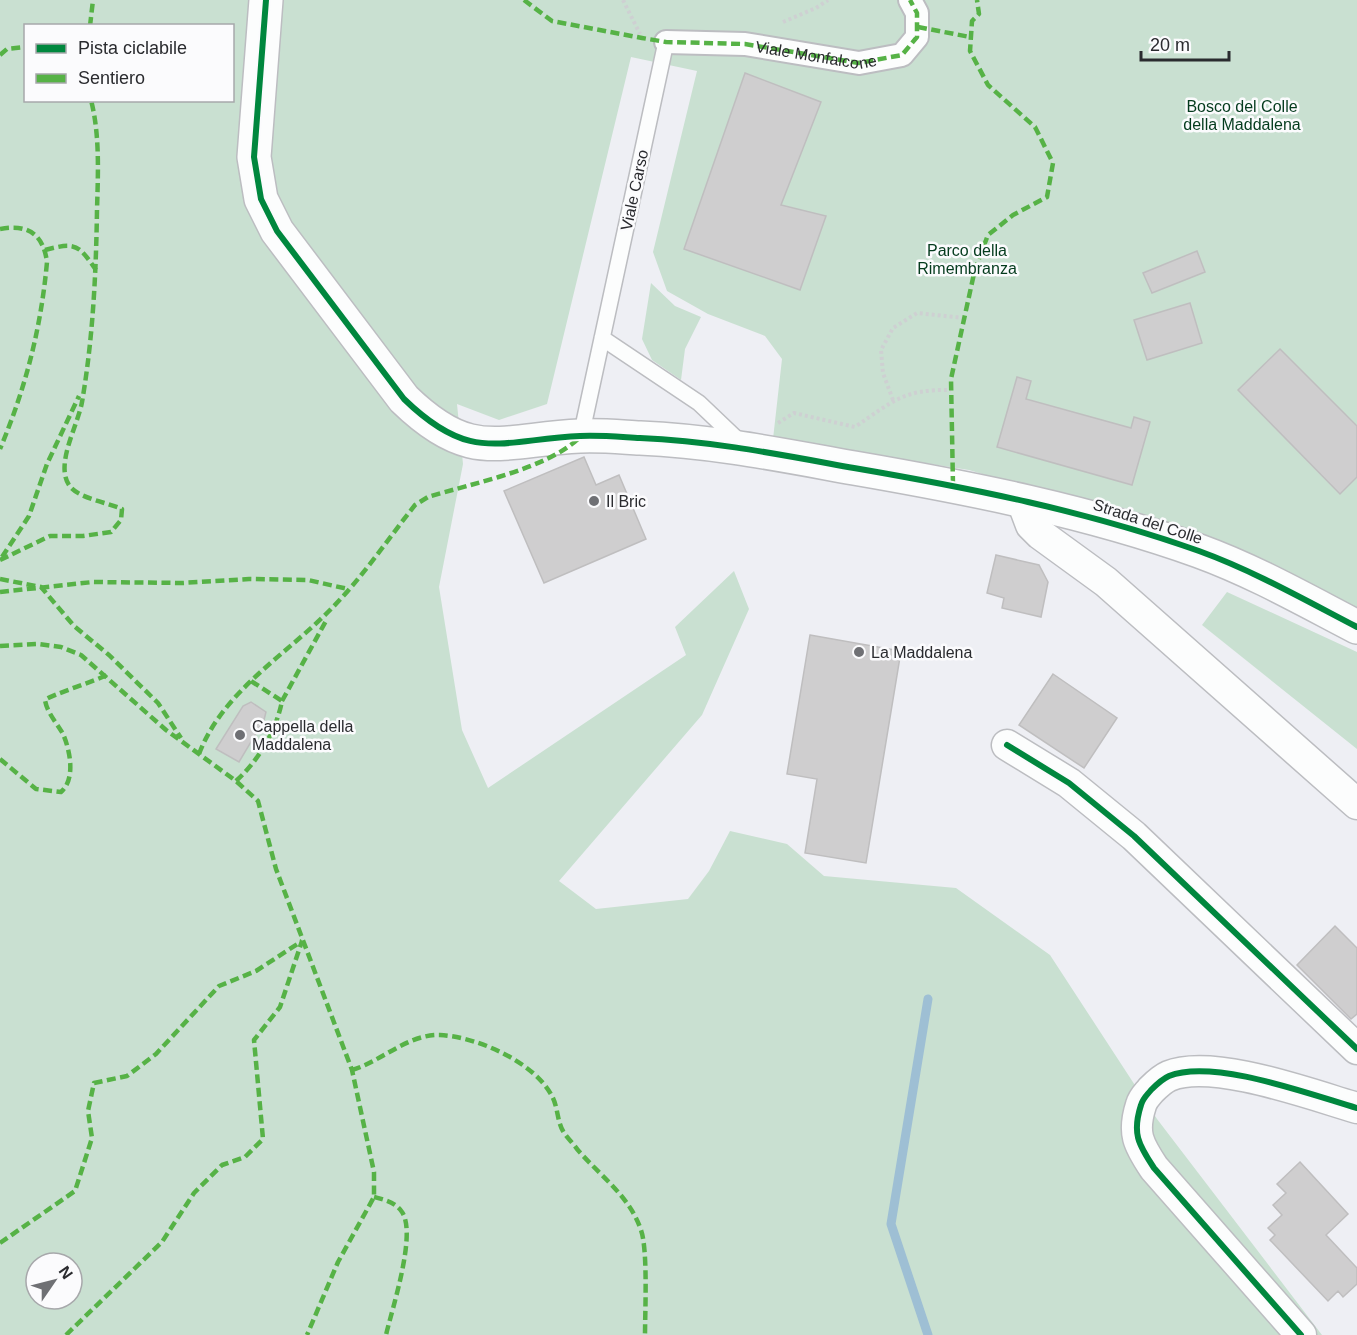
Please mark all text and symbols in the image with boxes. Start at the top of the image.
legend [24,24,234,102]
scale bar [1141,24,1230,62]
text: 20 m [1150,35,1190,55]
text: Pista ciclabile [78,38,187,58]
street label: Viale Monfalcone [754,38,878,72]
text: Sentiero [78,68,145,88]
park label: Bosco del Colle della Maddalena [1183,98,1301,133]
street label: Viale Carso [618,148,651,232]
park label: Parco della Rimembranza [917,242,1017,277]
place label: Il Bric [606,493,646,510]
marker: Il Bric [587,494,601,508]
street label: Strada del Colle [1091,496,1205,547]
place label: La Maddalena [871,644,973,661]
marker: La Maddalena [852,645,866,659]
place label: Cappella della Maddalena [252,718,354,753]
marker: Cappella della Maddalena [233,728,247,742]
north arrow [24,1251,84,1311]
text: N [56,1263,76,1282]

